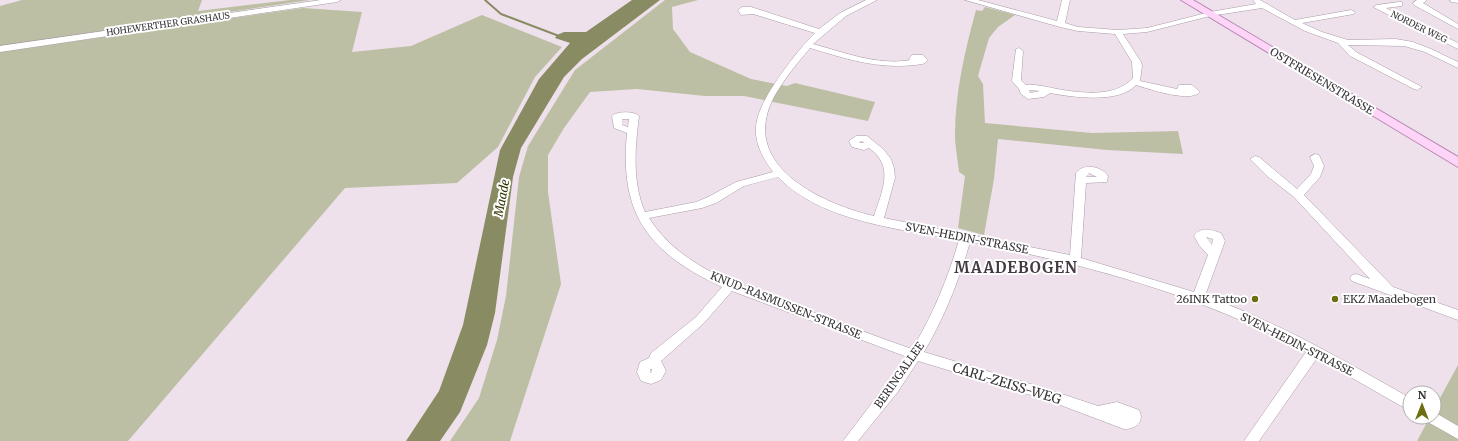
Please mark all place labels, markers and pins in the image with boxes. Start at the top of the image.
place label: 26INK Tattoo [1176,292,1248,306]
place label: EKZ Maadebogen [1343,292,1437,306]
marker: 26INK Tattoo [1250,294,1260,304]
marker: EKZ Maadebogen [1330,294,1340,304]

